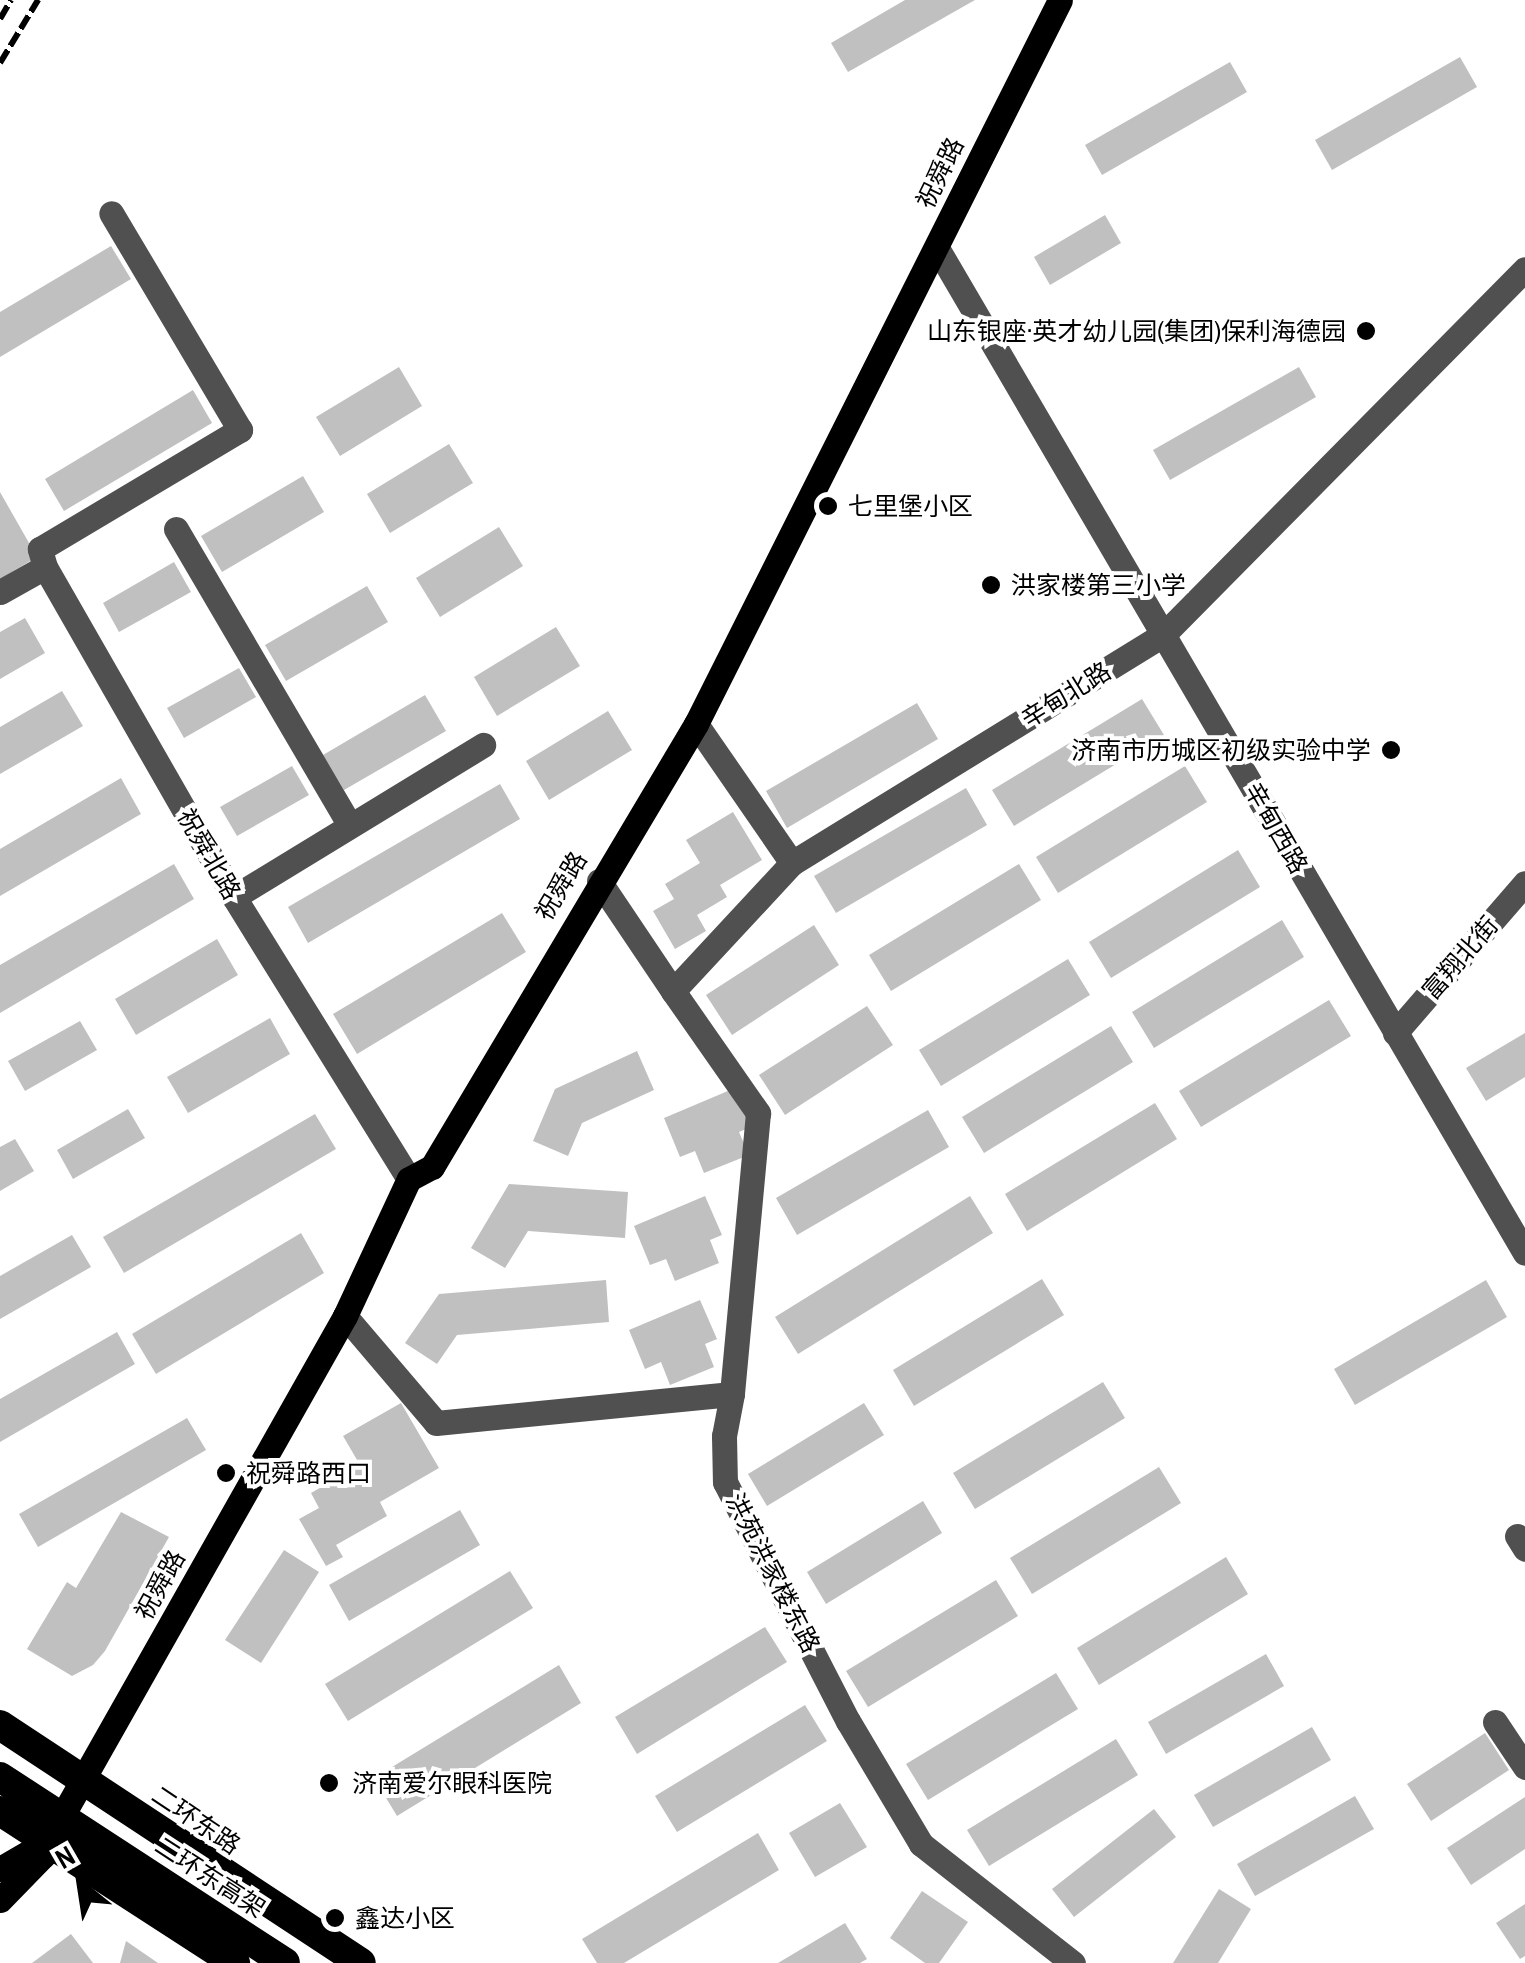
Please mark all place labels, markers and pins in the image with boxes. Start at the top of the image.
place label: 山东银座·英才幼儿园(集团)保利海德园 [927,316,1346,346]
marker: 山东银座·英才幼儿园(集团)保利海德园 [1355,320,1377,342]
place label: 七里堡小区 [848,491,973,521]
marker: 七里堡小区 [817,495,839,517]
place label: 洪家楼第三小学 [1011,570,1186,600]
marker: 洪家楼第三小学 [980,574,1002,596]
place label: 济南市历城区初级实验中学 [1071,735,1371,765]
marker: 济南市历城区初级实验中学 [1380,739,1402,761]
place label: 祝舜路西口 [246,1458,371,1488]
marker: 祝舜路西口 [215,1462,237,1484]
place label: 济南爱尔眼科医院 [352,1768,552,1798]
marker: 济南爱尔眼科医院 [316,1770,342,1796]
place label: 鑫达小区 [355,1903,455,1933]
marker: 鑫达小区 [324,1907,346,1929]

